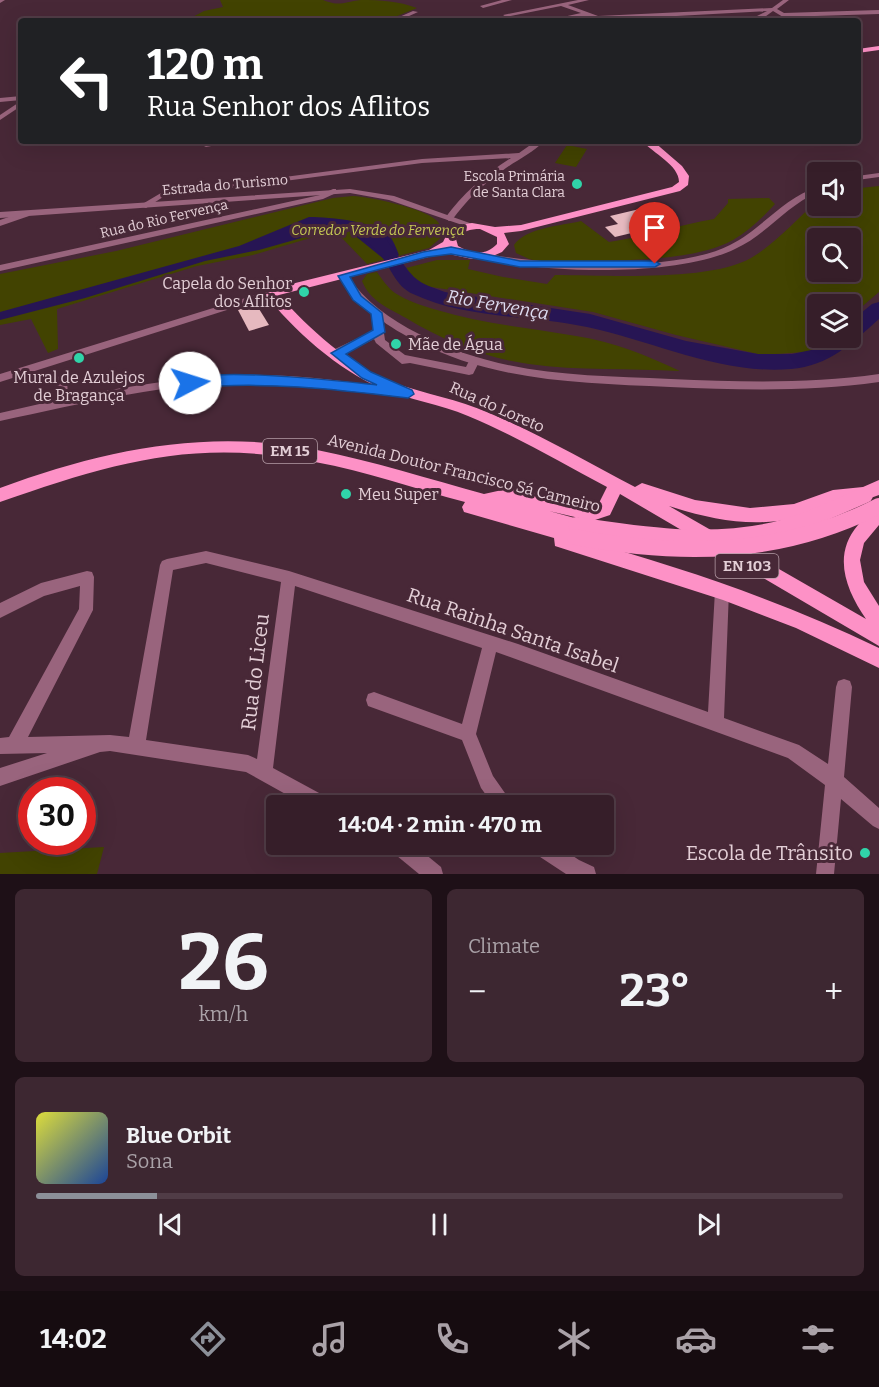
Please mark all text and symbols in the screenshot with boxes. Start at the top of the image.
text: 120 m [147,40,263,90]
icon: left [48,42,126,120]
text: Rua Senhor dos Aflitos [147,91,430,123]
map controls [807,162,861,348]
button: sound [807,162,861,216]
place label: Escola Primária de Santa Clara [464,168,565,201]
street label: Estrada do Turismo [161,171,289,199]
marker: Escola Primária de Santa Clara [570,177,584,191]
street label: Rua do Rio Fervença [98,196,230,242]
pin [629,202,680,264]
icon: arrive [638,211,671,244]
park label: Corredor Verde do Fervença [291,222,465,239]
button: search [807,228,861,282]
place label: Capela do Senhor dos Aflitos [162,274,292,311]
marker: Capela do Senhor dos Aflitos [297,285,311,299]
water label: Rio Fervença [445,285,551,325]
button: layers [807,294,861,348]
place label: Mãe de Água [408,334,503,354]
marker: Mãe de Água [389,337,403,351]
marker: Mural de Azulejos de Bragança [72,351,86,365]
position arrow [158,351,222,415]
place label: Mural de Azulejos de Bragança [13,368,145,405]
street label: Rua do Loreto [447,378,547,436]
street label: Avenida Doutor Francisco Sá Carneiro [326,430,602,516]
road number: EM 15 [263,439,317,463]
place label: Meu Super [358,485,438,504]
marker: Meu Super [339,487,353,501]
road number: EN 103 [716,554,778,578]
street label: Rua Rainha Santa Isabel [404,582,622,678]
street label: Rua do Liceu [236,612,274,732]
speed limit sign: 30 [18,777,96,855]
text: 14:04 · 2 min · 470 m [338,811,542,838]
place label: Escola de Trânsito [686,841,853,865]
marker: Escola de Trânsito [858,846,872,860]
text: 26 [178,916,269,1010]
text: Climate [468,934,540,958]
text: 23° [620,964,691,1018]
text: − [468,972,486,1012]
text: + [824,972,843,1012]
text: km/h [199,1002,248,1026]
text: Blue Orbit [126,1122,231,1149]
text: Sona [126,1149,173,1173]
icon: previous [154,1208,187,1241]
icon: pause [423,1208,456,1241]
icon: next [692,1208,725,1241]
icon: directions [187,1318,229,1360]
icon: music [309,1318,351,1360]
icon: phone [431,1318,473,1360]
icon: climate [553,1318,595,1360]
icon: car [675,1318,717,1360]
icon: filters [797,1318,839,1360]
text: 14:02 [40,1323,107,1355]

